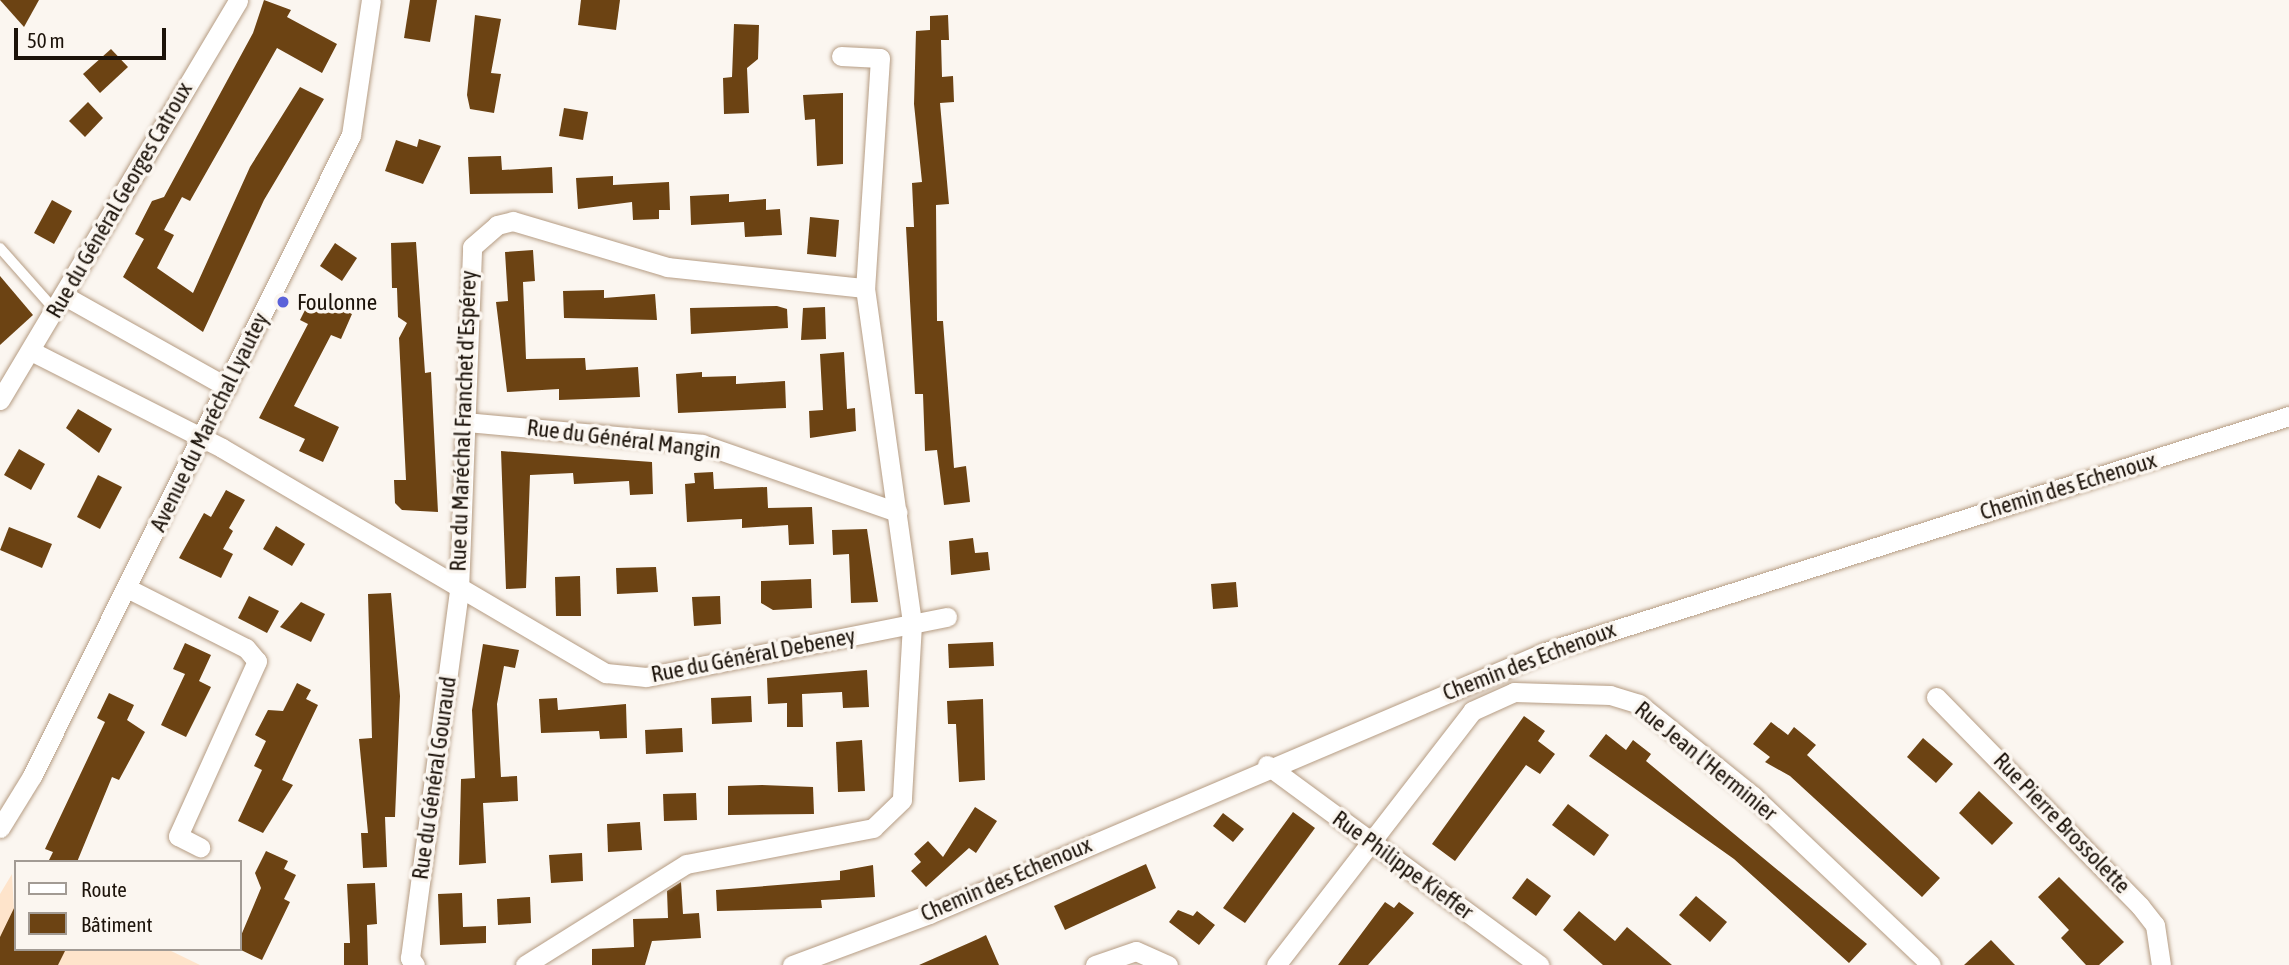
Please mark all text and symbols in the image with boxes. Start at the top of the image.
scale bar [18,14,170,58]
text: 50 m [27,28,65,52]
street label: Rue du Général Georges Catroux [40,77,198,323]
street label: Rue du Maréchal Franchet d'Espérey [444,270,482,572]
place label: Foulonne [297,288,377,316]
marker: Foulonne [275,294,291,310]
street label: Avenue du Maréchal Lyautey [144,308,274,536]
street label: Rue du Général Mangin [525,413,723,465]
street label: Chemin des Echenoux [1976,446,2160,526]
street label: Chemin des Echenoux [1439,615,1619,707]
street label: Rue du Général Debeney [649,622,857,688]
street label: Rue du Général Gouraud [406,675,462,881]
street label: Rue Jean l'Herminier [1629,695,1783,827]
street label: Rue Pierre Brossolette [1988,747,2136,899]
street label: Rue Philippe Kieffer [1327,805,1479,925]
street label: Chemin des Echenoux [916,831,1096,927]
legend [14,860,242,951]
text: Route [81,877,127,901]
text: Bâtiment [81,912,152,936]

